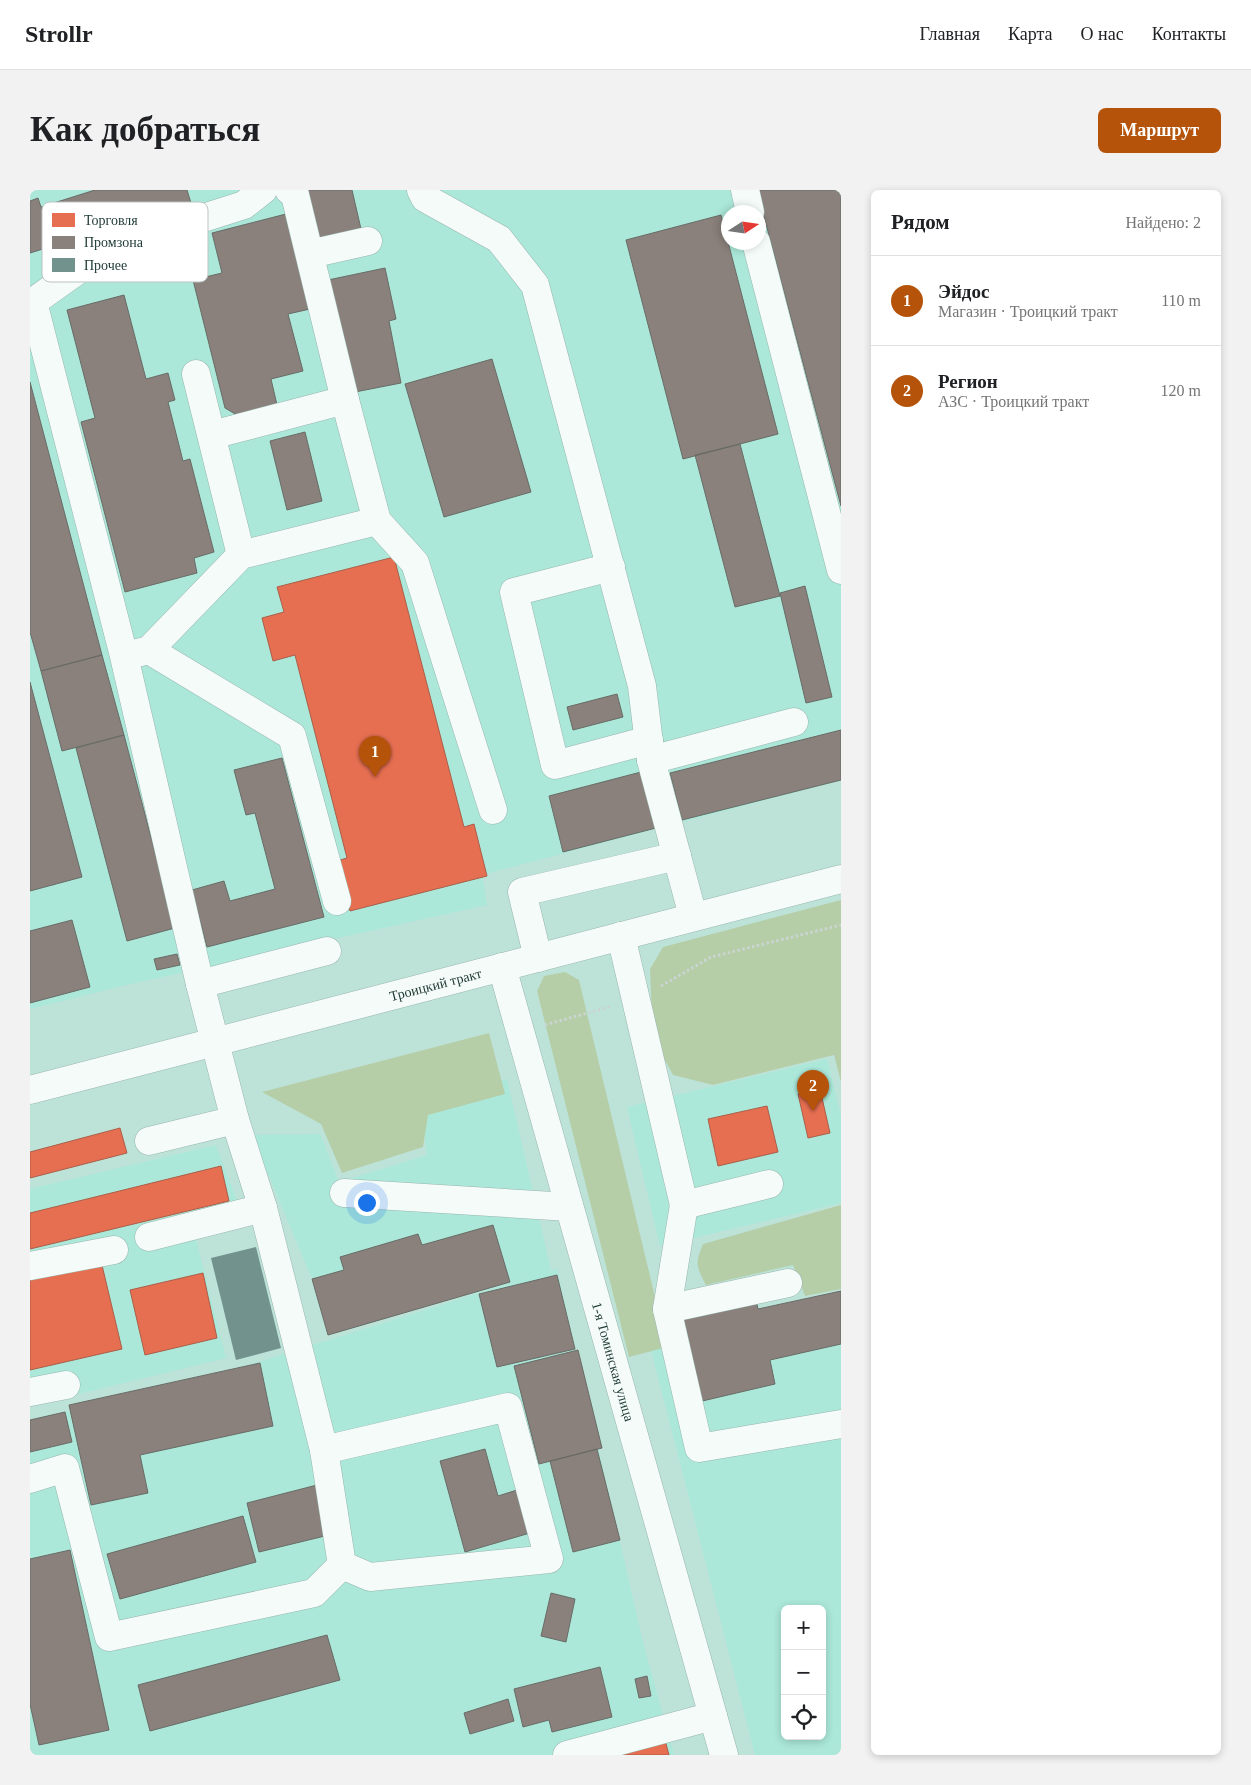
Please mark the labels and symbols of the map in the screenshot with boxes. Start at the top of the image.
legend [42,202,208,282]
north arrow [721,205,766,250]
text: Торговля [84,213,138,228]
text: Промзона [84,235,144,250]
text: Прочее [84,258,127,273]
pin: 1 [359,736,391,777]
street label: Троицкий тракт [388,966,483,1004]
pin: 2 [797,1070,829,1111]
your location [354,1190,380,1216]
street label: 1-я Томинская улица [589,1300,637,1424]

